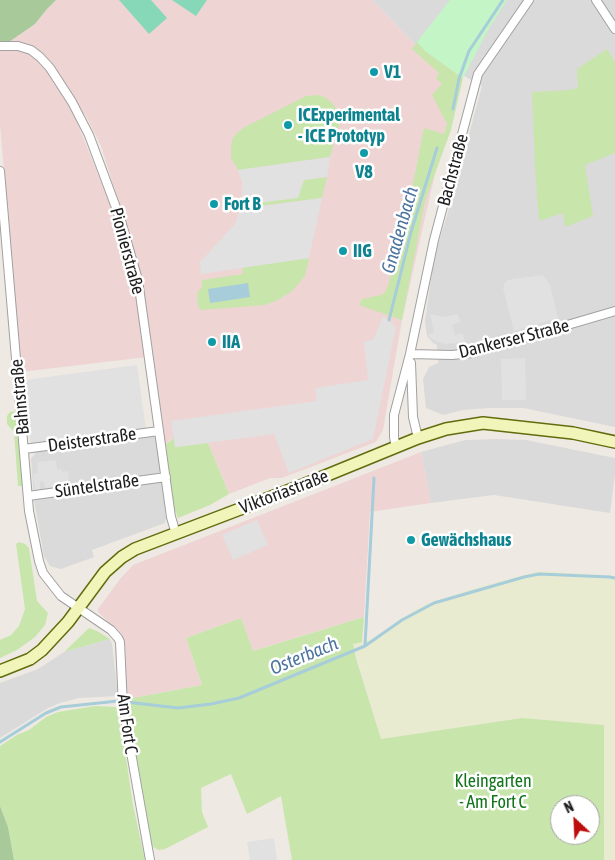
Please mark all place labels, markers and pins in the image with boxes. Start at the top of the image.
place label: V1 [384,61,401,83]
marker: V1 [368,66,380,78]
place label: ICExperimental - ICE Prototyp [298,104,400,146]
marker: ICExperimental - ICE Prototyp [282,119,294,131]
marker: V8 [358,147,370,159]
place label: V8 [355,161,373,183]
place label: Fort B [224,193,261,215]
marker: Fort B [208,198,220,210]
place label: IIG [353,240,372,262]
marker: IIG [337,245,349,257]
place label: IIA [222,331,240,353]
marker: IIA [206,336,218,348]
place label: Gewächshaus [421,529,511,551]
marker: Gewächshaus [405,534,417,546]

